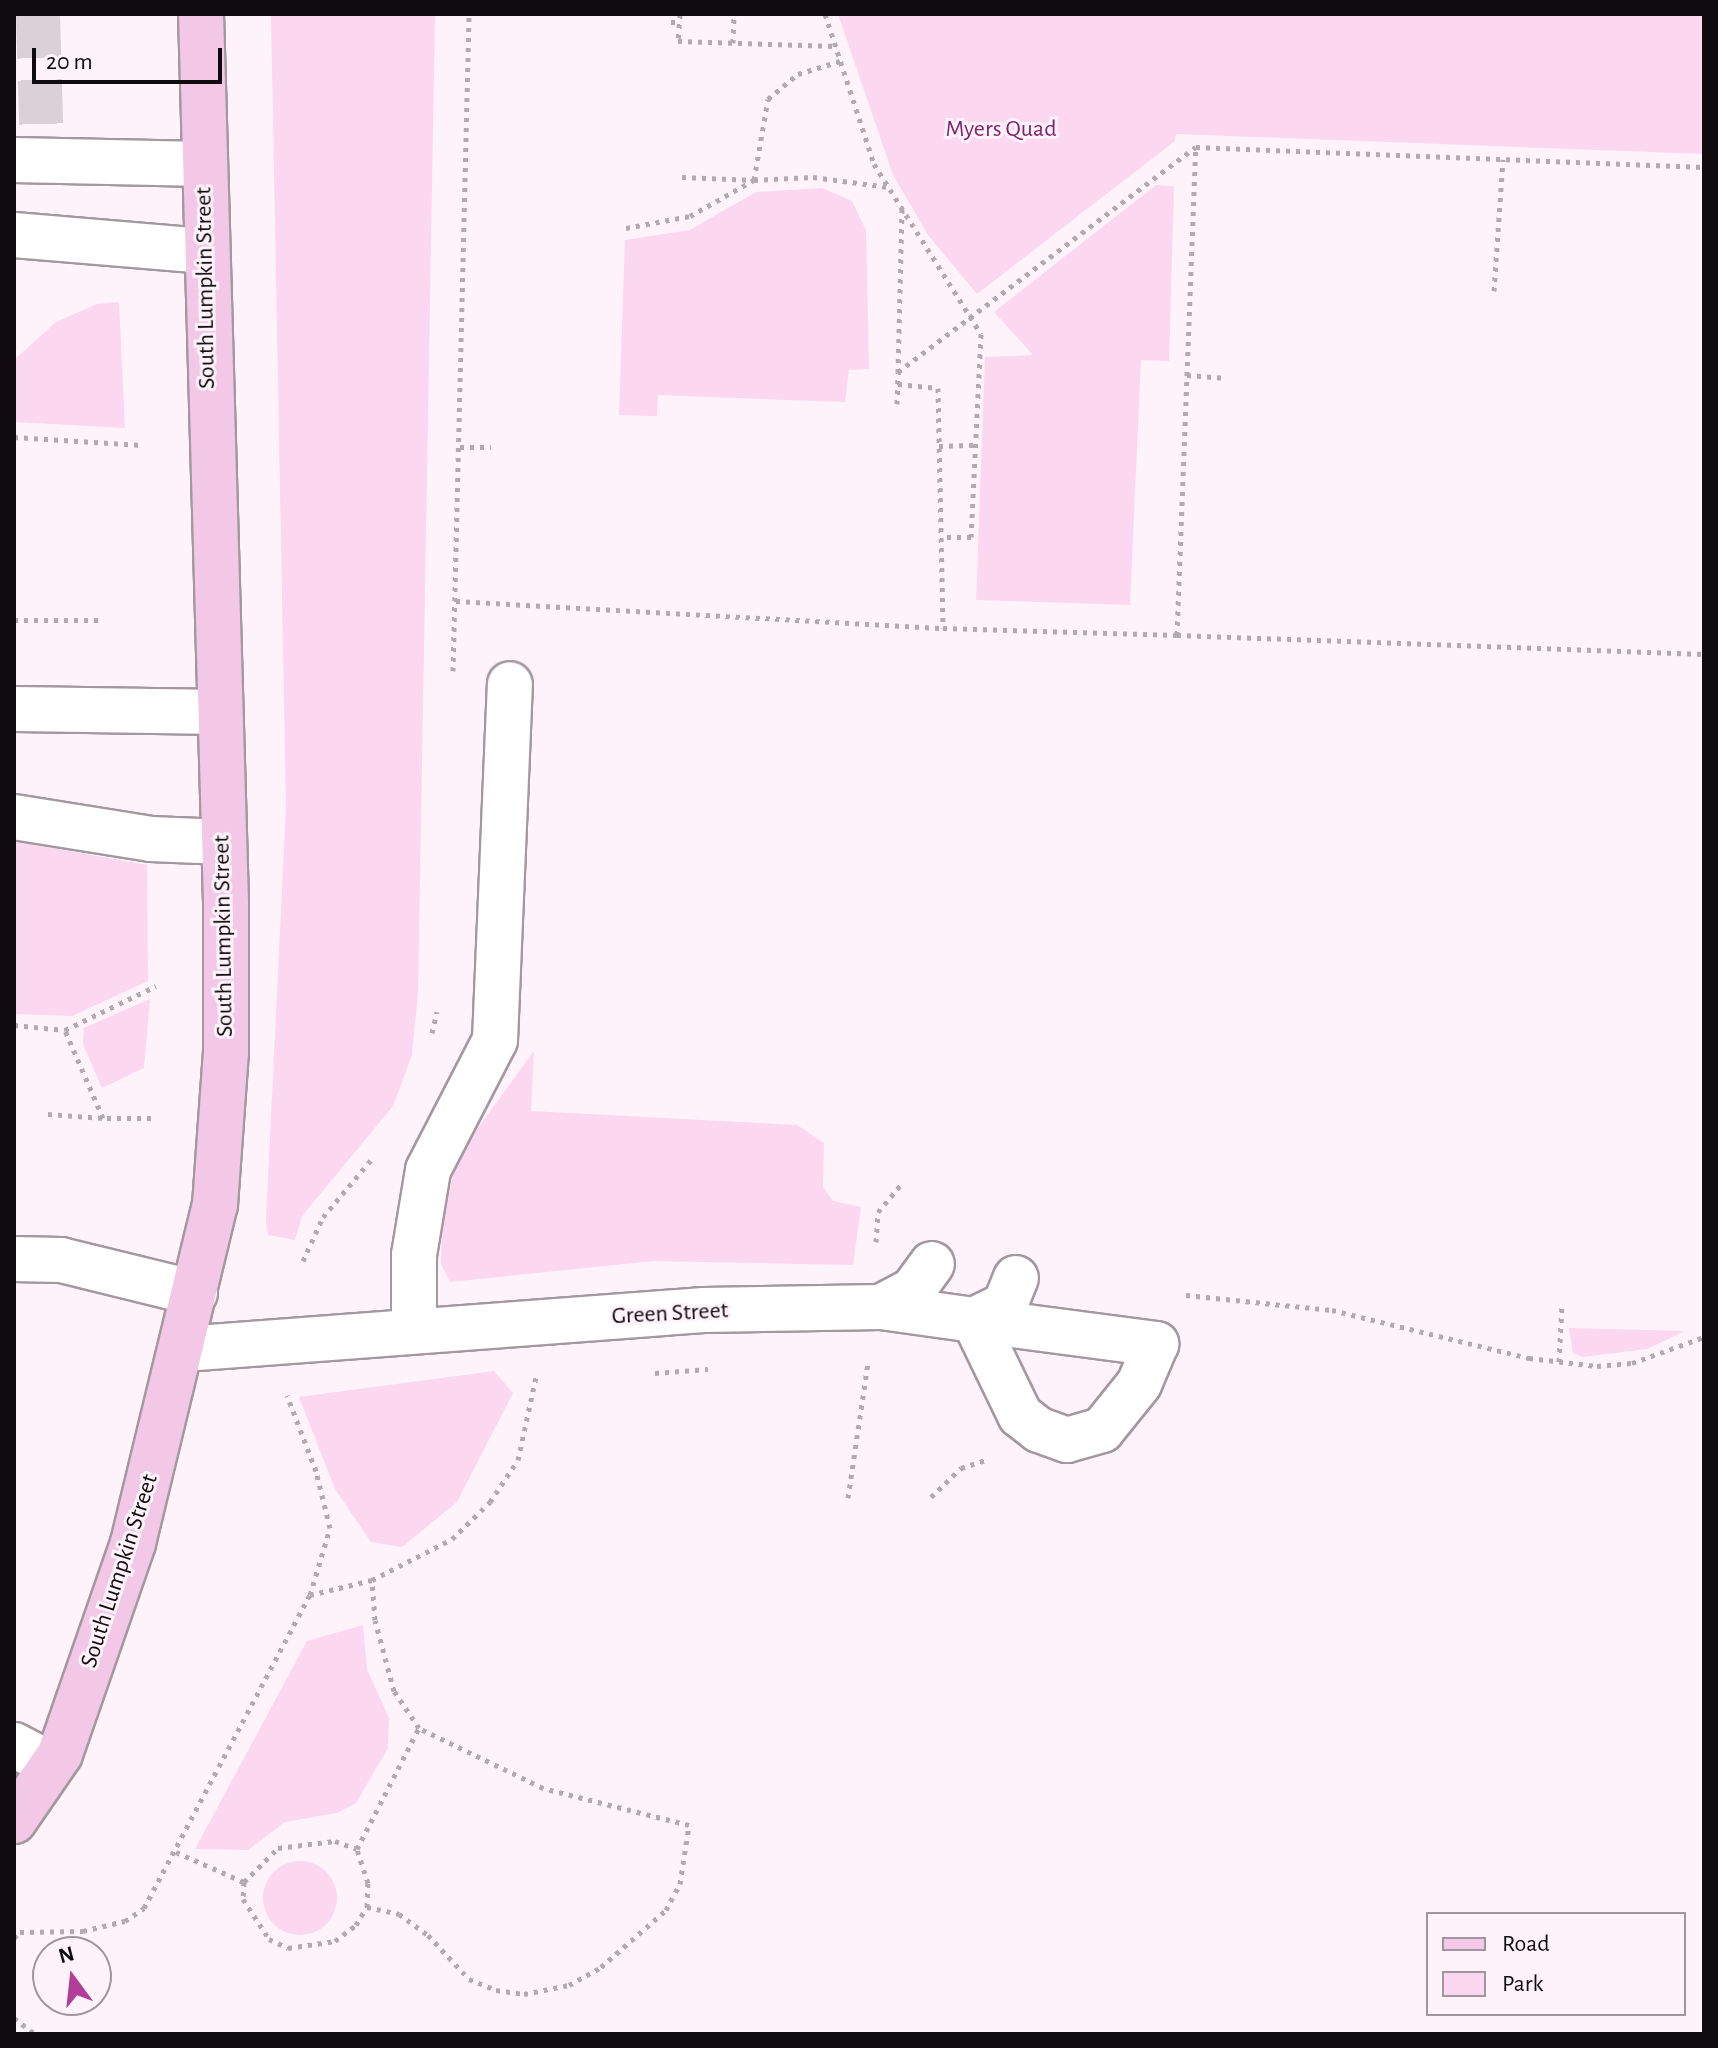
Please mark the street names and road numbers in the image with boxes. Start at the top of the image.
street label: South Lumpkin Street [190,187,222,389]
street label: South Lumpkin Street [208,835,240,1037]
street label: Green Street [611,1297,729,1331]
street label: South Lumpkin Street [75,1471,165,1671]

